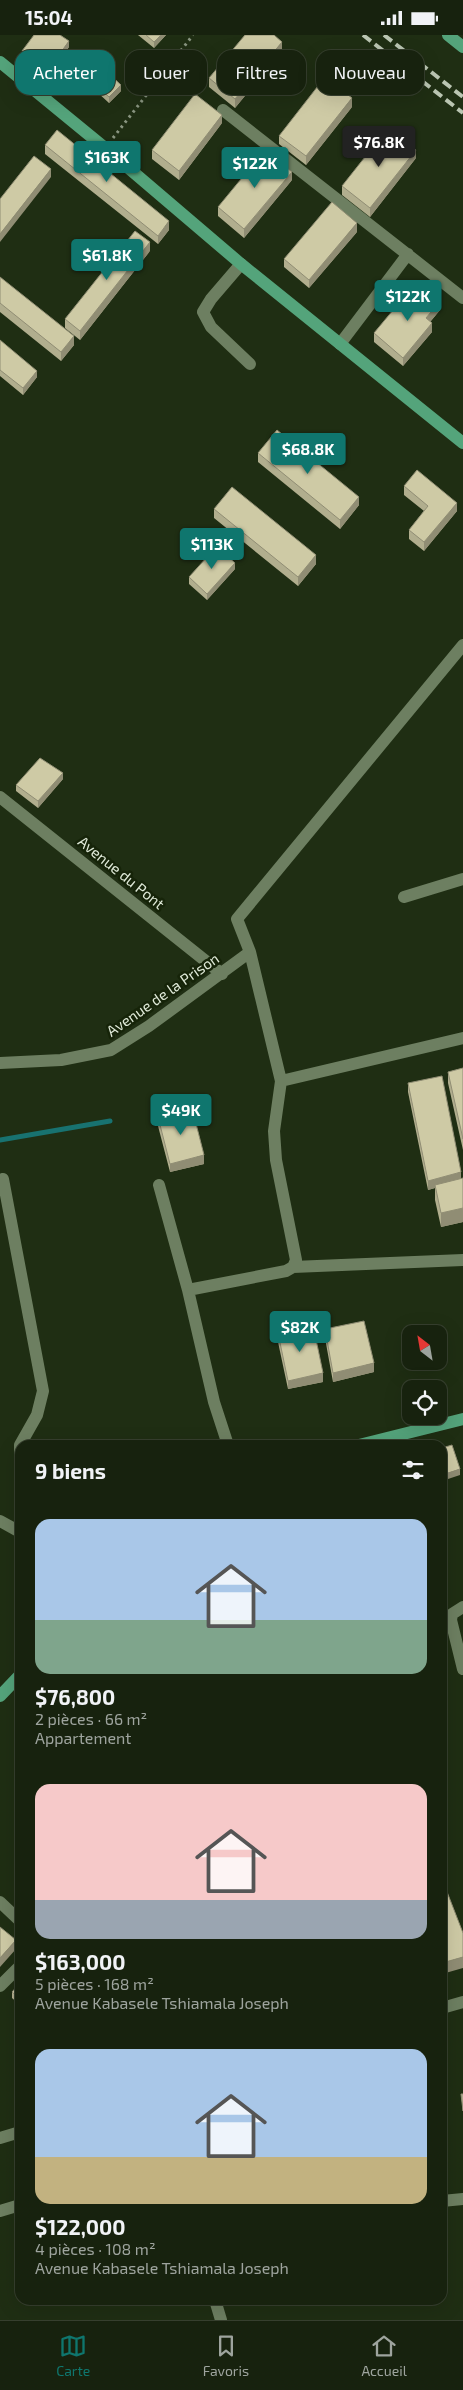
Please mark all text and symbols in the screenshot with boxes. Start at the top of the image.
text: 15:04 [25,6,73,29]
chip: Acheter [15,50,115,95]
chip: Louer [125,50,207,95]
chip: Filtres [217,50,306,95]
chip: Nouveau [316,50,424,95]
pin: $76.8K [338,125,420,168]
text: $76.8K [353,132,405,151]
pin: $163K [72,141,142,183]
text: $163K [85,147,129,166]
pin: $122K [220,147,290,189]
text: $122K [233,153,277,172]
pin: $61.8K [66,239,148,281]
text: $61.8K [82,245,132,264]
pin: $122K [373,279,443,322]
text: $122K [386,286,430,305]
pin: $68.8K [267,433,349,475]
text: $68.8K [282,439,334,458]
pin: $113K [177,527,247,570]
text: $113K [191,534,233,553]
street label: Avenue du Pont [75,832,169,913]
street label: Avenue de la Prison [103,949,222,1040]
pin: $49K [151,1093,211,1136]
text: $49K [161,1100,201,1119]
pin: $82K [270,1311,330,1353]
text: $82K [281,1317,319,1336]
north arrow [402,1325,448,1370]
map controls [402,1325,447,1425]
button: locate [402,1380,447,1425]
icon: filters [399,1456,427,1484]
text: 9 biens [35,1458,106,1483]
icon: home [186,1551,276,1641]
text: $76,800 [35,1684,115,1709]
text: 2 pièces · 66 m² [35,1709,147,1728]
text: Appartement [35,1728,131,1747]
icon: home [186,1816,276,1906]
text: $163,000 [35,1949,125,1974]
text: 5 pièces · 168 m² [35,1974,154,1993]
text: Avenue Kabasele Tshiamala Joseph [35,1993,289,2012]
icon: home [186,2081,276,2171]
text: $122,000 [35,2214,126,2239]
text: 4 pièces · 108 m² [35,2239,156,2258]
text: Avenue Kabasele Tshiamala Joseph [35,2258,289,2277]
tab: Carte [56,2332,90,2379]
tab: Favoris [203,2332,249,2379]
tab: Accueil [361,2332,407,2379]

